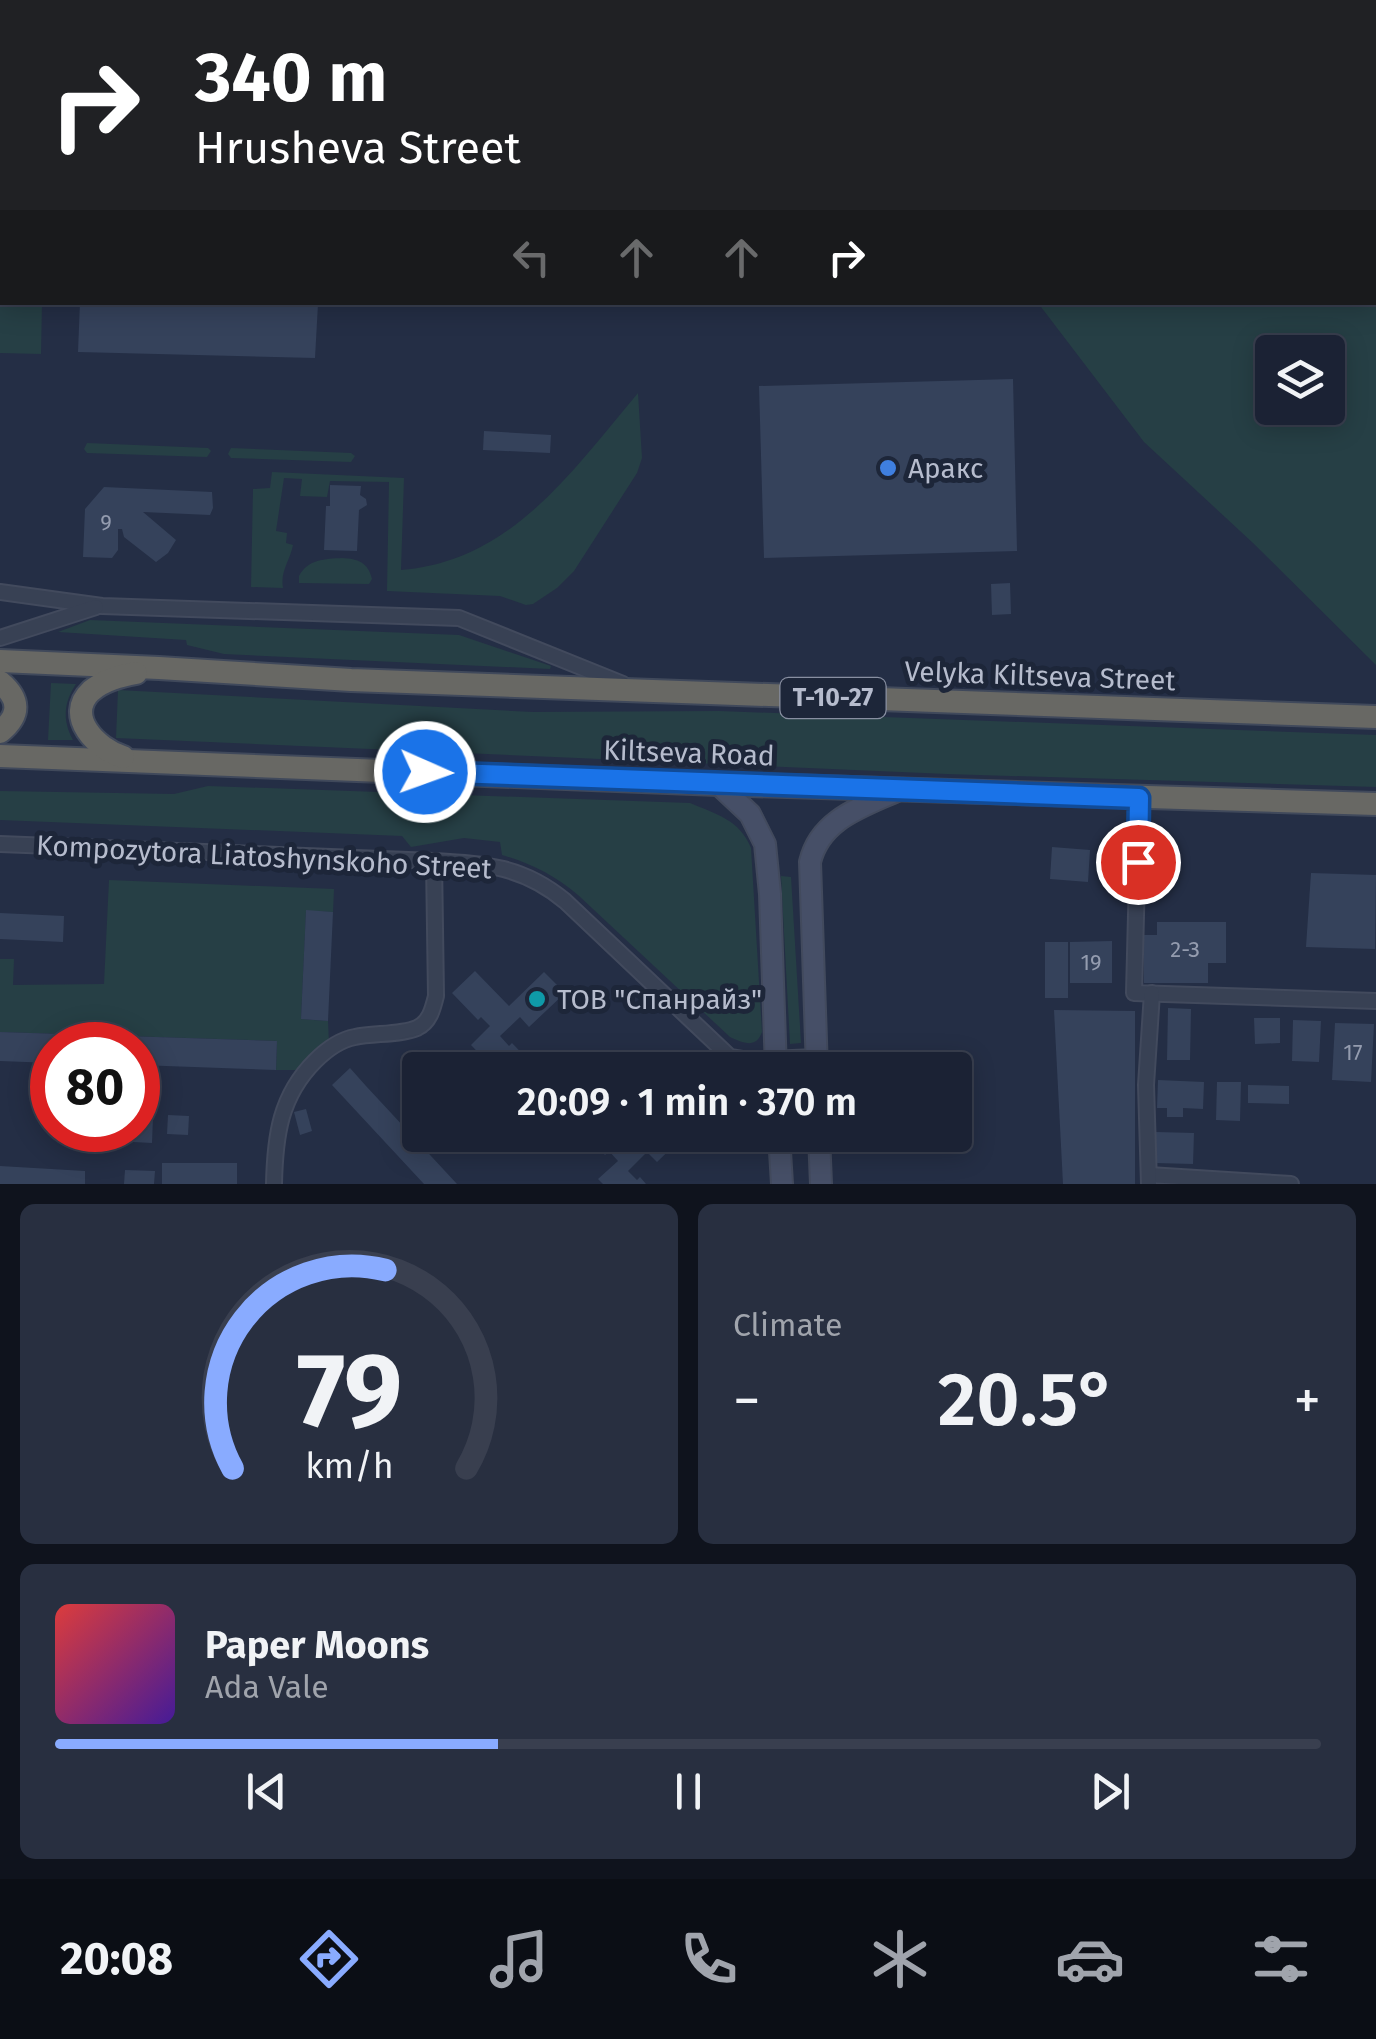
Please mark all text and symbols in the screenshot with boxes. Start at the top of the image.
text: 340 m [195,36,388,120]
icon: right [30,40,160,170]
text: Hrusheva Street [195,121,521,175]
icon: left [504,230,559,285]
icon: ahead [609,230,664,285]
icon: ahead [714,230,769,285]
icon: right [819,230,874,285]
map controls [1255,335,1345,425]
button: layers [1255,335,1345,425]
place label: Аракс [908,452,983,485]
marker: Аракс [877,457,899,479]
house number: 9 [100,509,112,536]
street label: Velyka Kiltseva Street [904,655,1177,697]
road number: Т-10-27 [780,678,886,718]
position arrow [373,720,477,824]
street label: Kiltseva Road [603,734,775,772]
pin [1096,820,1181,905]
street label: Kompozytora Liatoshynskoho Street [35,829,493,885]
icon: arrive [1111,835,1166,890]
house number: 2-З [1170,936,1200,963]
house number: 19 [1080,949,1102,976]
place label: ТОВ "Спанрайз" [557,983,762,1016]
marker: ТОВ "Спанрайз" [526,988,548,1010]
speed limit sign: 80 [30,1022,160,1152]
house number: 17 [1343,1039,1363,1066]
text: 20:09 · 1 min · 370 m [517,1079,857,1125]
text: Climate [733,1306,842,1344]
text: 79 [296,1329,402,1454]
text: 20.5° [938,1355,1116,1445]
text: − [733,1368,761,1434]
text: + [1294,1368,1321,1434]
text: km/h [305,1445,393,1487]
text: Paper Moons [205,1622,429,1668]
text: Ada Vale [205,1668,329,1706]
icon: previous [239,1764,294,1819]
icon: pause [661,1764,716,1819]
icon: next [1083,1764,1138,1819]
icon: directions [294,1924,364,1994]
icon: music [484,1924,554,1994]
icon: phone [674,1924,744,1994]
icon: climate [865,1924,935,1994]
icon: car [1055,1924,1125,1994]
icon: filters [1246,1924,1316,1994]
text: 20:08 [60,1932,173,1986]

